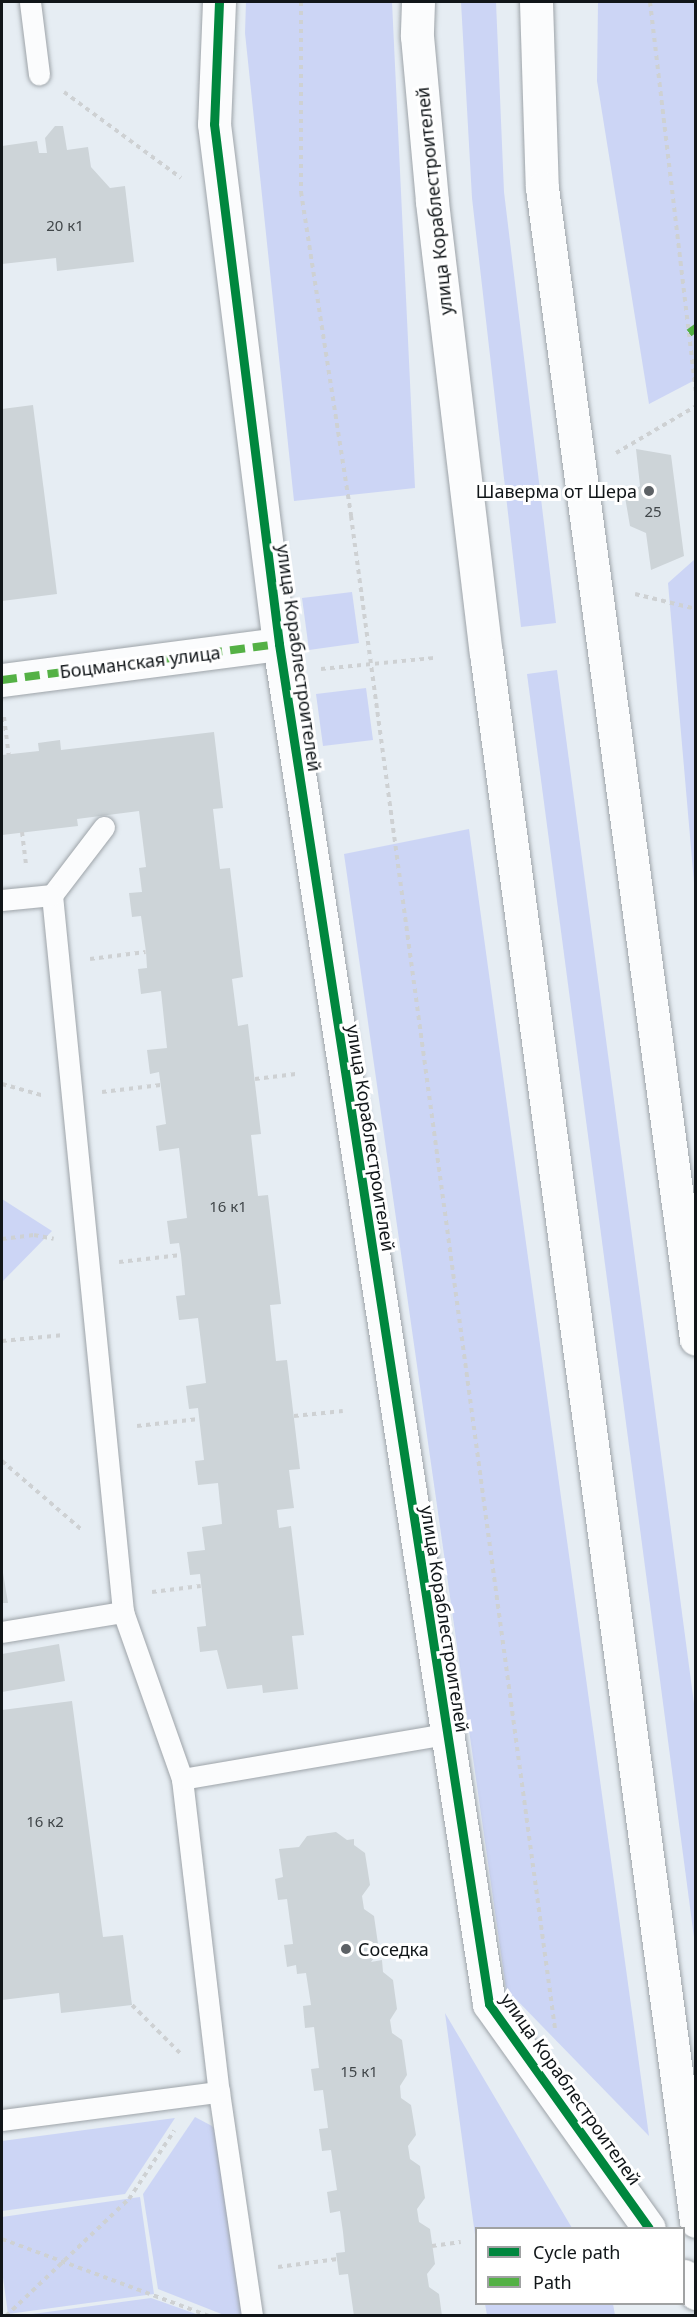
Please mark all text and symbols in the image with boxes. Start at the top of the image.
street label: улица Кораблестроителей [411,86,457,316]
house number: 20 к1 [46,217,84,235]
place label: Шаверма от Шера [476,480,637,502]
marker: Шаверма от Шера [642,484,656,498]
house number: 25 [644,503,662,521]
street label: улица Кораблестроителей [272,543,326,773]
street label: Боцманская улица [58,641,222,683]
street label: улица Кораблестроителей [342,1023,400,1253]
house number: 16 к1 [209,1198,247,1216]
street label: улица Кораблестроителей [416,1504,474,1734]
house number: 16 к2 [26,1813,64,1831]
place label: Соседка [358,1938,429,1960]
marker: Соседка [339,1942,353,1956]
street label: улица Кораблестроителей [496,1989,646,2189]
house number: 15 к1 [340,2063,378,2081]
legend [475,2227,685,2305]
text: Cycle path [533,2240,620,2264]
text: Path [533,2270,572,2294]

